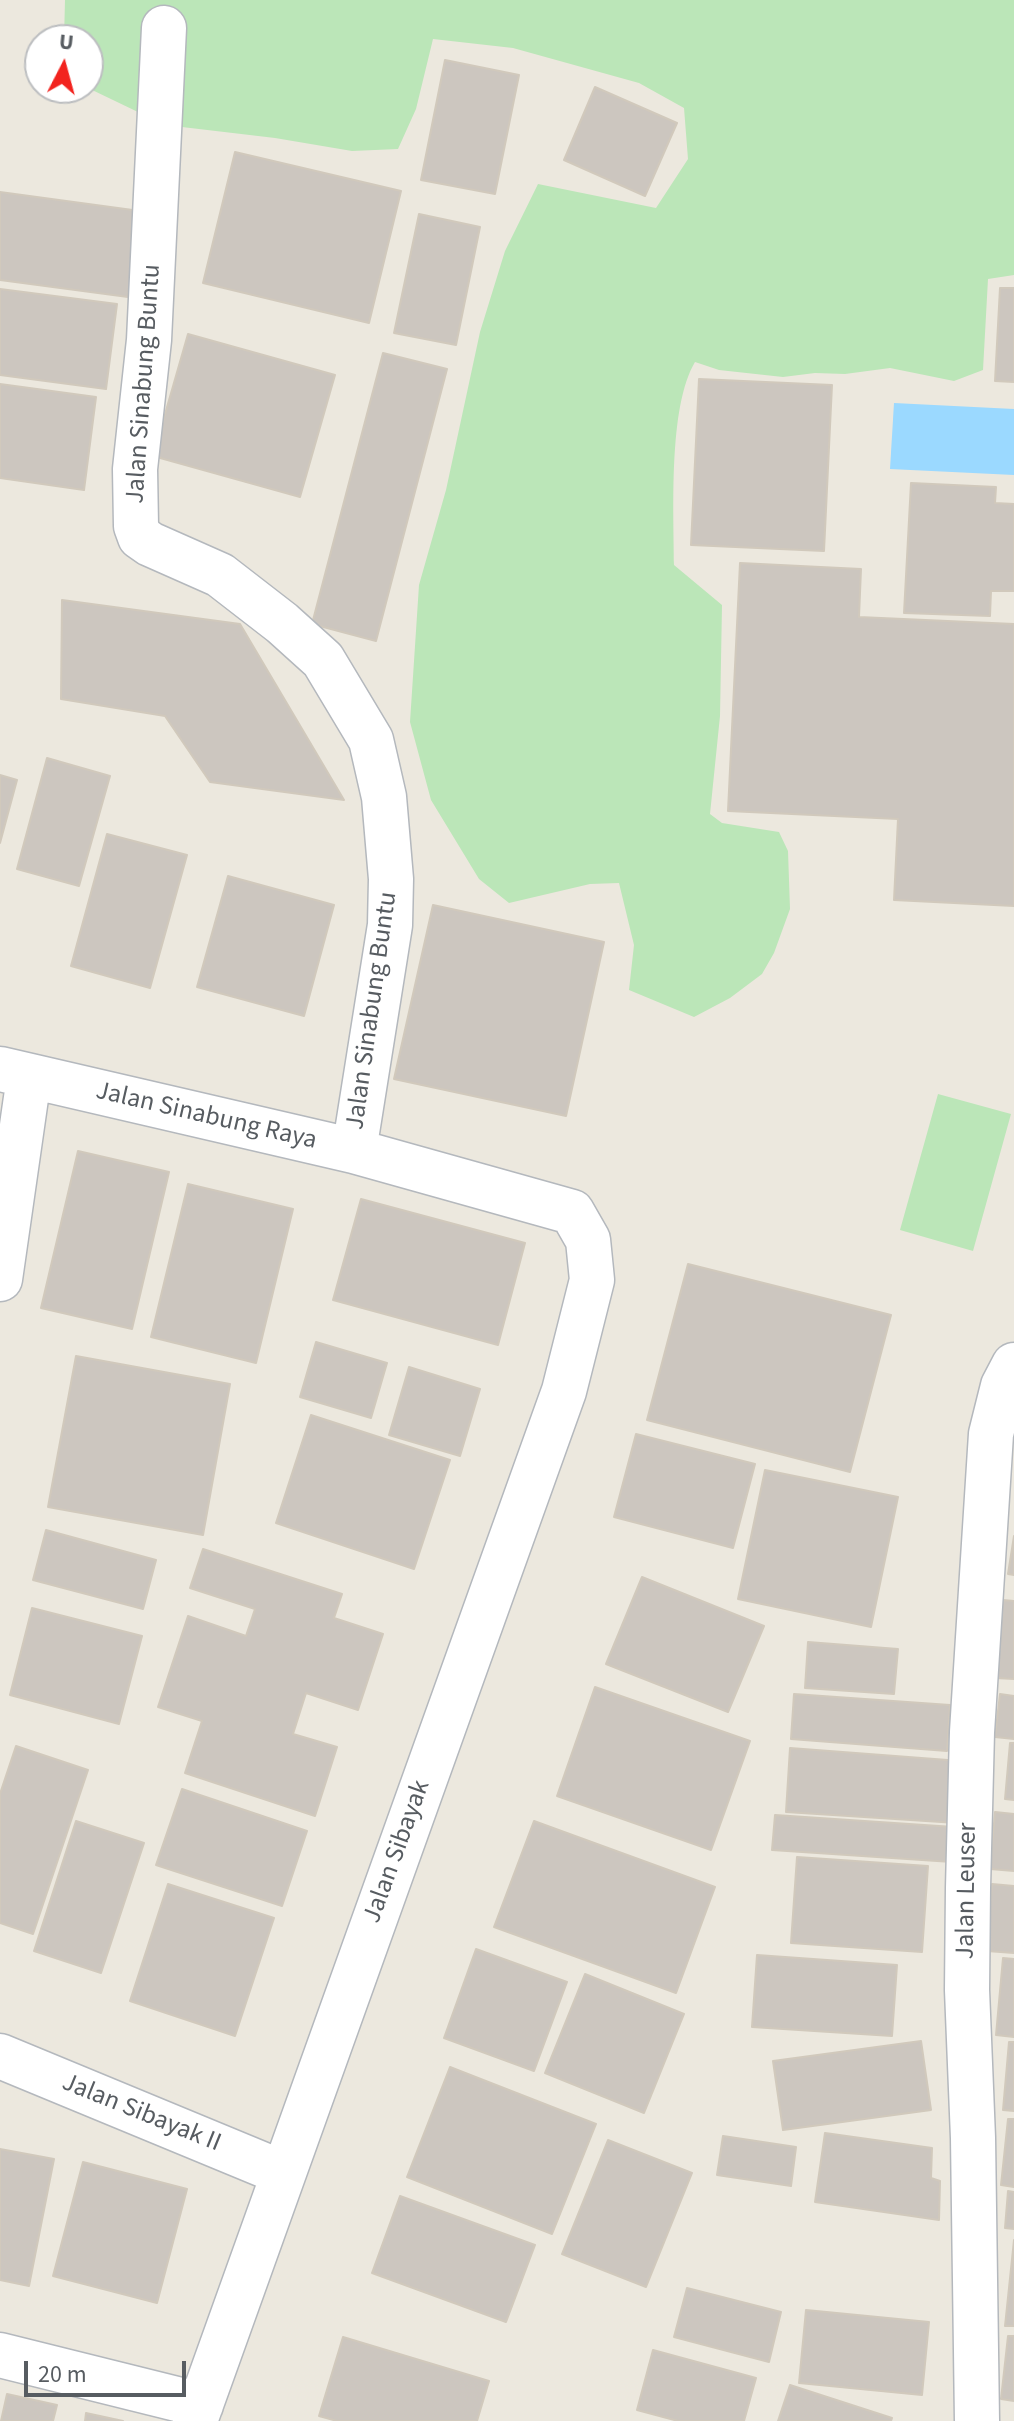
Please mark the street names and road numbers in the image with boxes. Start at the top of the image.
street label: Jalan Sinabung Buntu [121,263,169,505]
street label: Jalan Sinabung Buntu [341,890,405,1132]
street label: Jalan Sinabung Raya [92,1076,320,1158]
street label: Jalan Sibayak [358,1776,438,1928]
street label: Jalan Leuser [951,1822,985,1960]
street label: Jalan Sibayak II [57,2068,225,2160]

